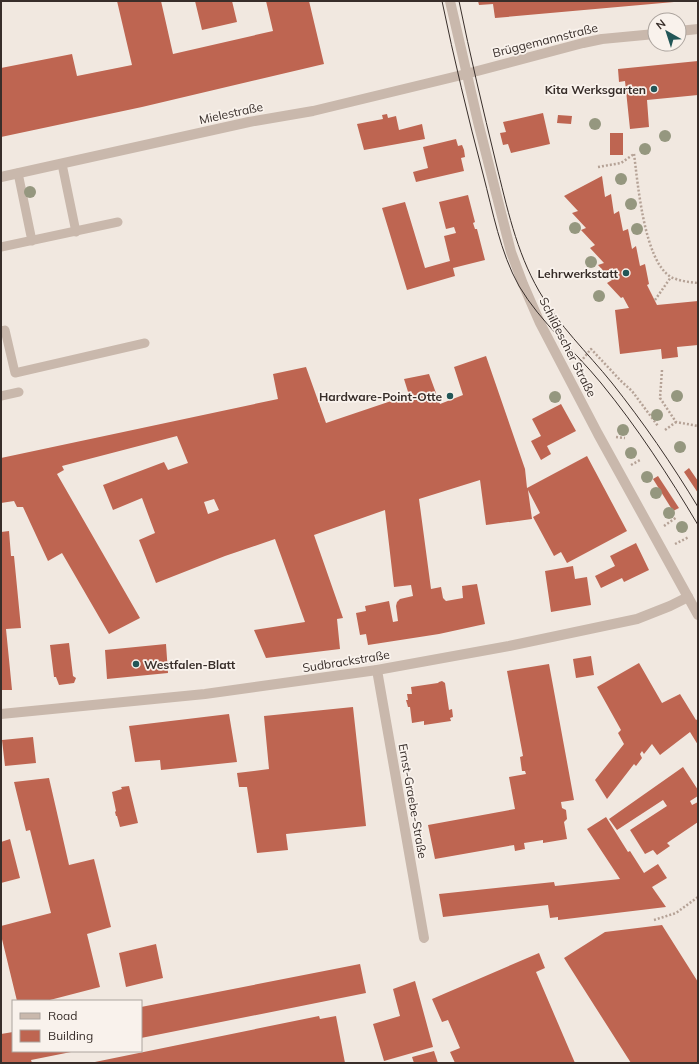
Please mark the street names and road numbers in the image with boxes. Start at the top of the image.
street label: Brüggemannstraße [491,20,599,60]
street label: Mielestraße [198,99,264,127]
street label: Schildescher Straße [536,295,600,399]
street label: Sudbrackstraße [301,647,391,675]
street label: Ernst-Graebe-Straße [396,742,430,860]

